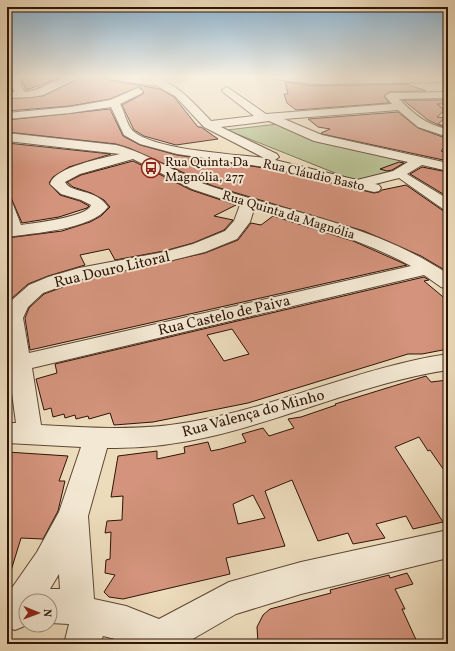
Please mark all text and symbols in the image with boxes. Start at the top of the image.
place label: Rua Quinta Da Magnólia, 277 [165,154,248,187]
street label: Rua Cláudio Basto [261,156,366,196]
bus stop icon: Rua Quinta Da Magnólia, 277 [140,157,162,179]
street label: Rua Quinta da Magnólia [220,187,357,245]
street label: Rua Douro Litoral [52,247,172,294]
street label: Rua Castelo de Paiva [156,291,293,342]
street label: Rua Valença do Minho [180,385,327,444]
north arrow [18,593,58,633]
text: N [39,609,54,617]

